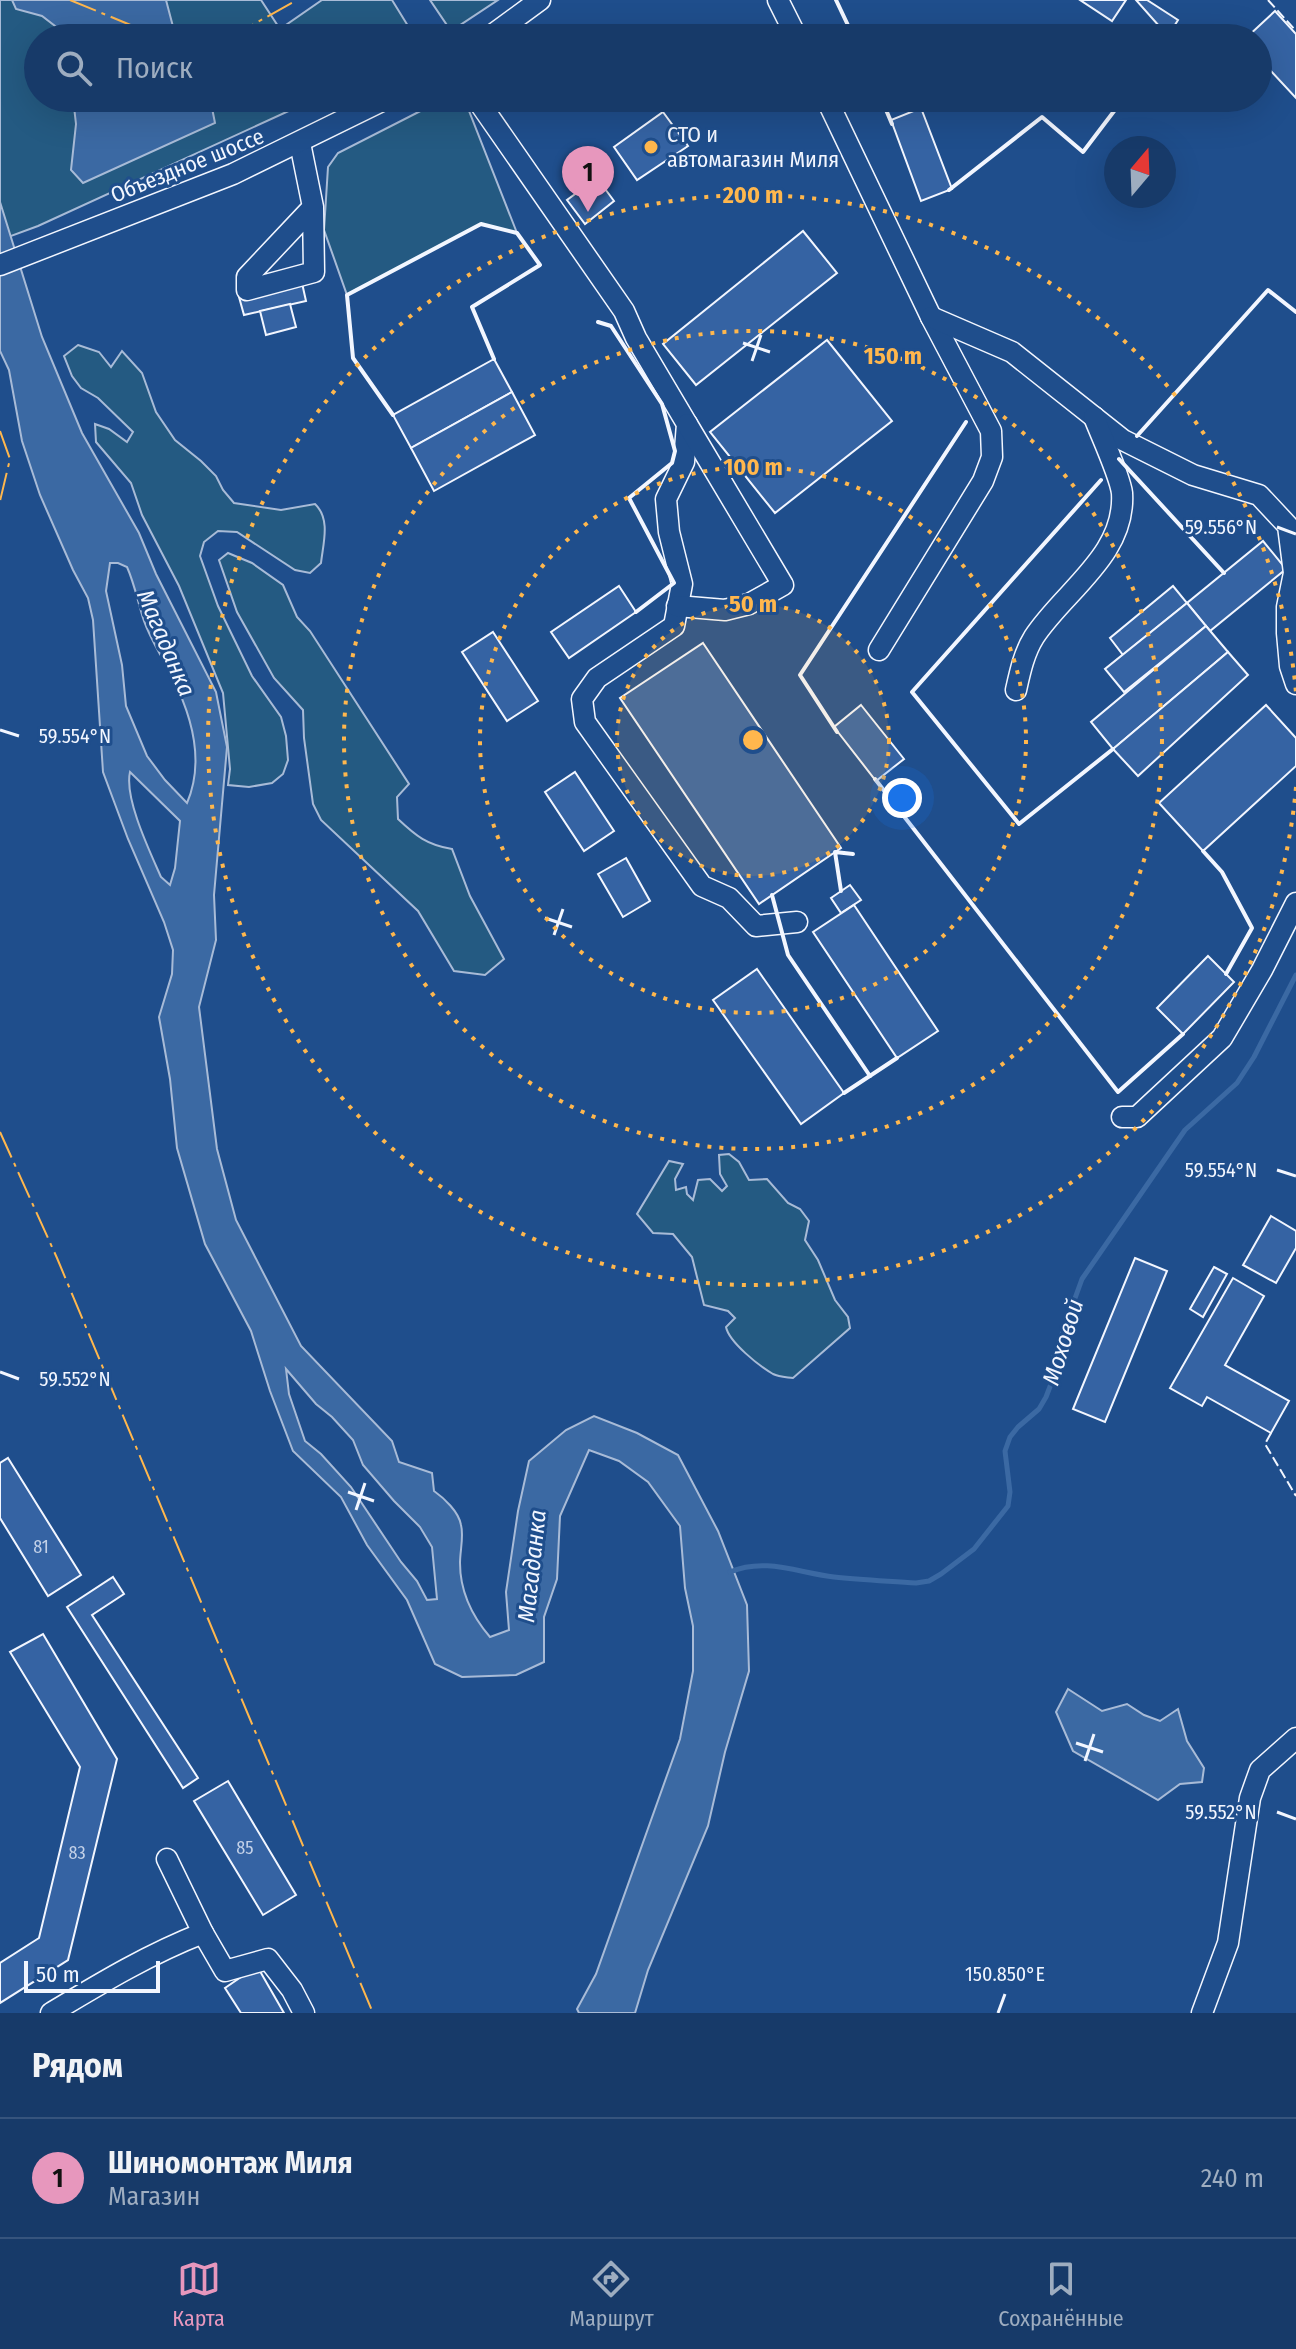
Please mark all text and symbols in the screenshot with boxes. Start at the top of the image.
search box [24,24,1272,112]
icon: search [52,46,96,90]
text: Поиск [116,50,193,86]
place label: СТО и автомагазин Миля [667,121,839,173]
street label: Объездное шоссе [107,122,268,209]
north arrow [1104,136,1176,208]
marker: СТО и автомагазин Миля [642,138,660,156]
pin: 1 [562,146,614,212]
text: 200 m [722,181,783,209]
text: 150 m [864,342,922,370]
text: 100 m [723,453,783,481]
text: 59.556°N [1185,515,1257,539]
water label: Магаданка [131,585,201,701]
text: 50 m [729,590,777,618]
text: 59.554°N [39,724,111,748]
centre of rings [739,726,767,754]
your location [882,778,922,818]
text: 59.554°N [1185,1158,1257,1182]
water label: Моховой [1037,1296,1089,1388]
text: 59.552°N [39,1367,111,1391]
water label: Магаданка [512,1508,552,1624]
house number: 81 [33,1536,49,1558]
text: 59.552°N [1185,1800,1257,1824]
house number: 85 [236,1837,254,1859]
house number: 83 [68,1842,86,1864]
scale bar [24,1957,160,1993]
text: 50 m [36,1961,80,1988]
text: 150.850°E [965,1962,1045,1986]
text: Рядом [32,2045,123,2086]
text: Шиномонтаж Миля [108,2145,353,2181]
text: 1 [53,2163,64,2194]
text: 240 m [1201,2163,1264,2194]
text: Магазин [108,2181,200,2212]
tab: Карта [172,2257,225,2332]
tab: Маршрут [569,2257,654,2332]
tab: Сохранённые [998,2257,1124,2332]

